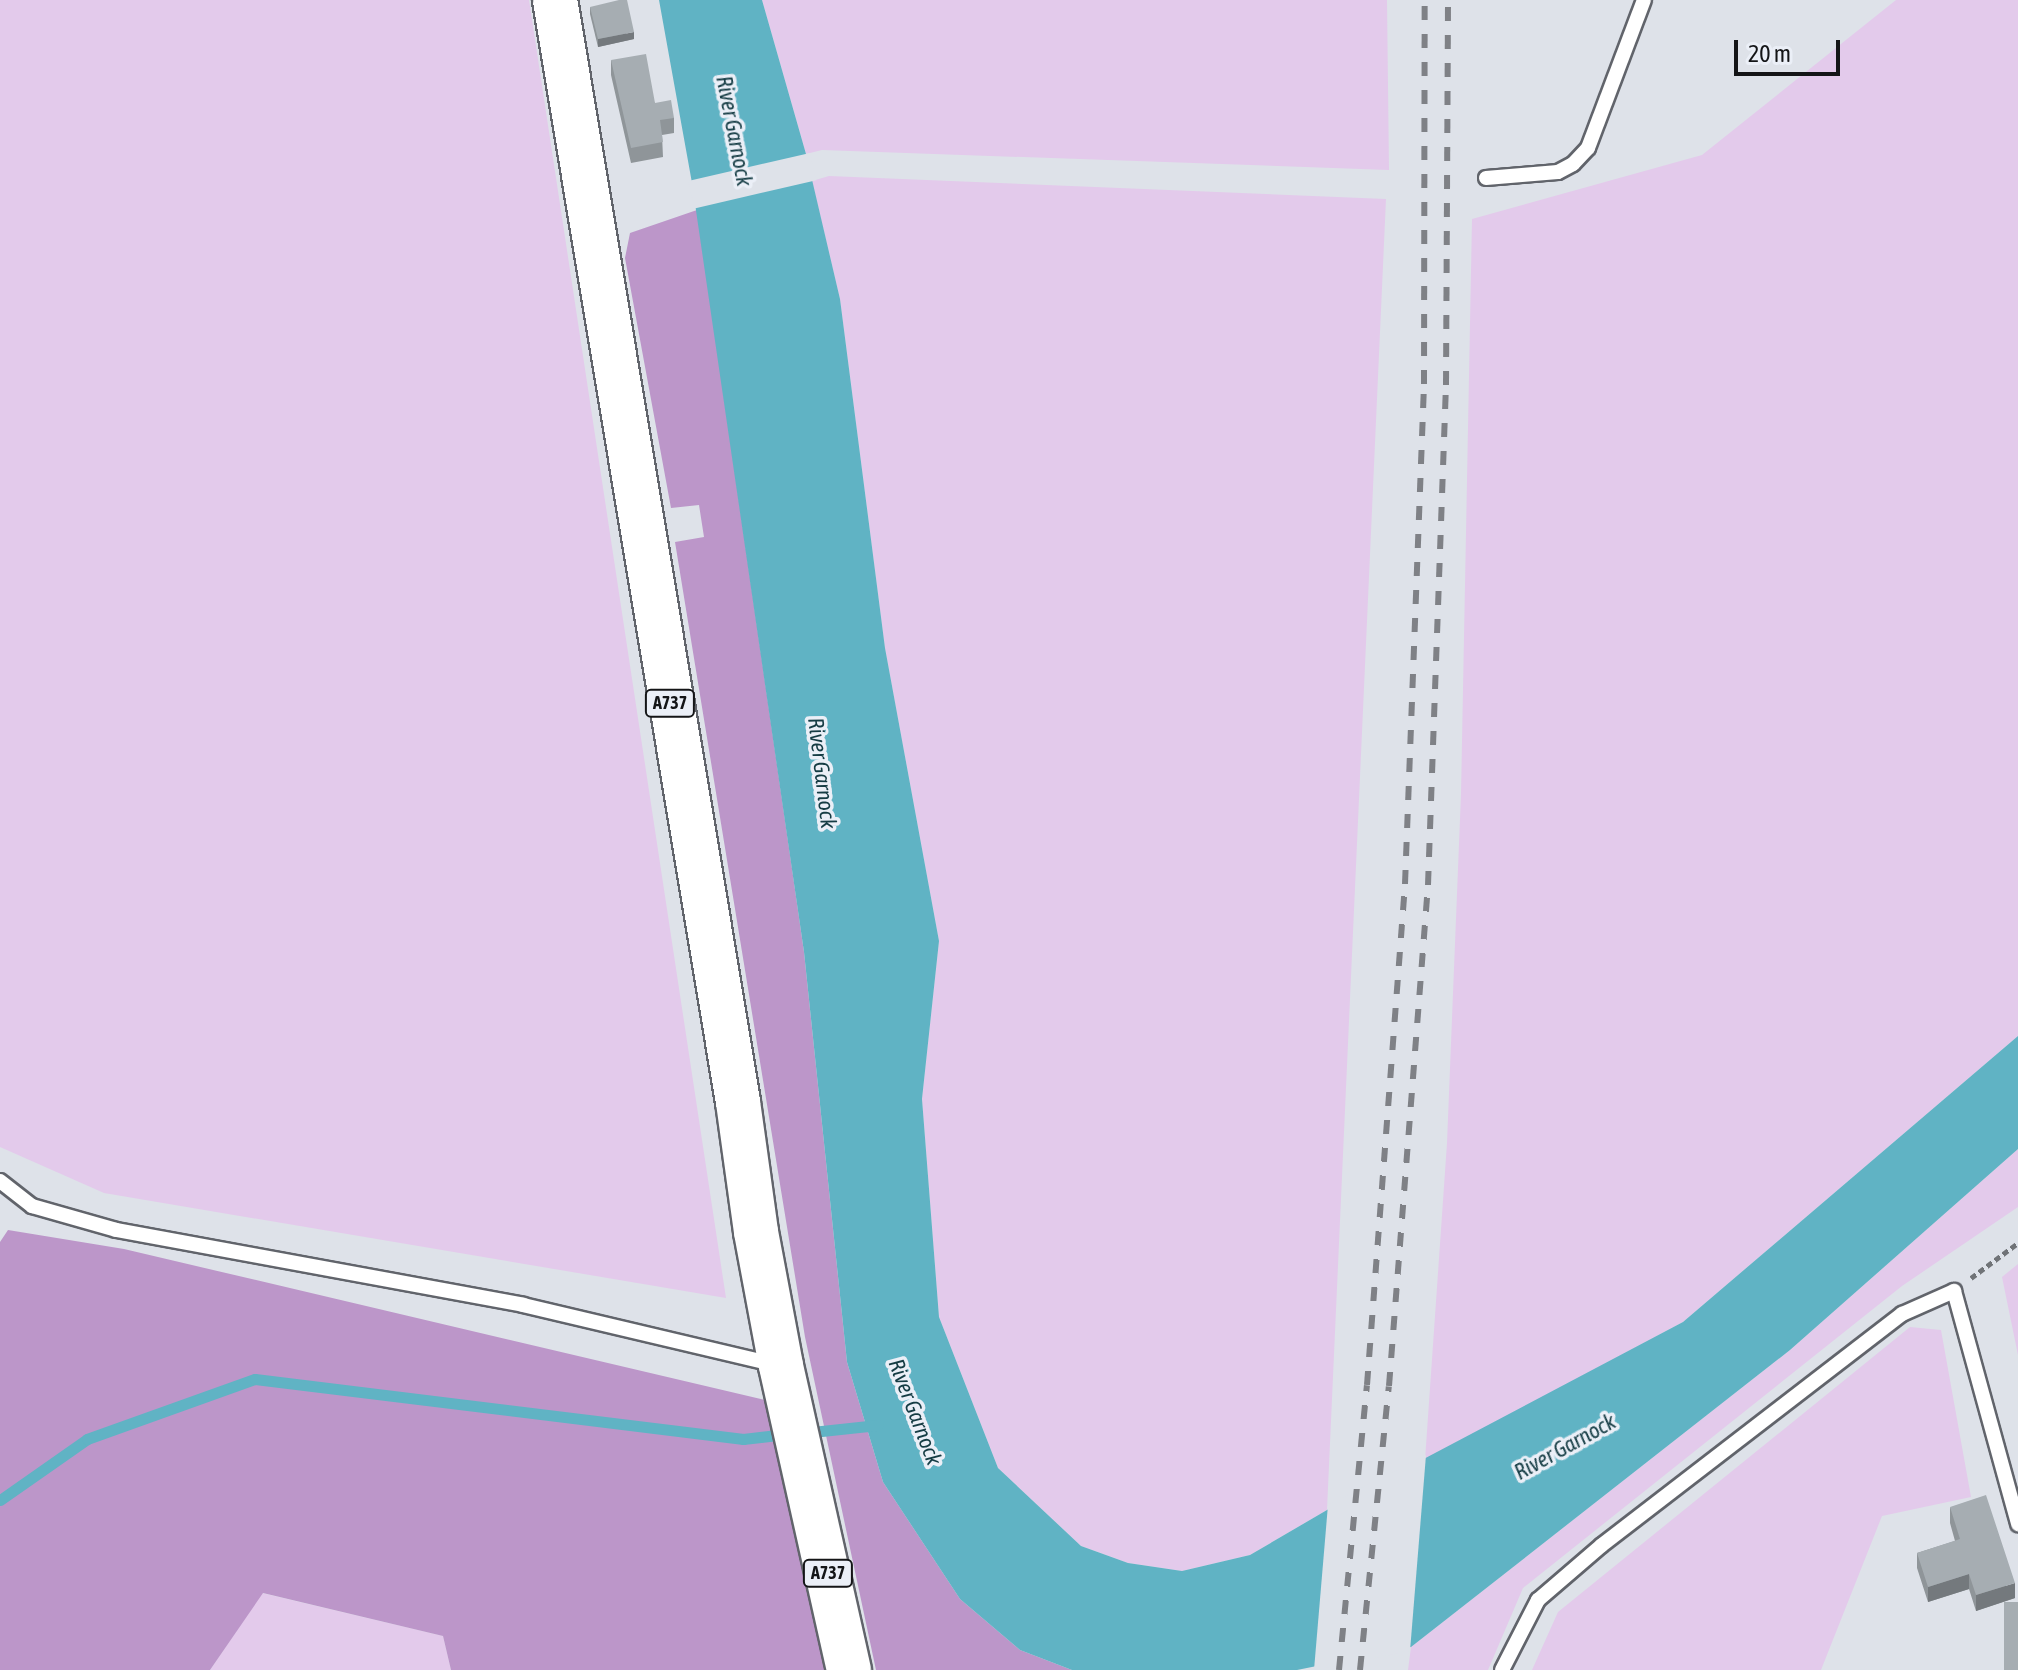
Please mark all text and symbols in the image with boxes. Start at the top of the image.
scale bar [1738,24,1844,74]
text: 20 m [1748,40,1791,67]
water label: River Garnock [710,74,758,188]
road number: A737 [644,689,696,717]
water label: River Garnock [802,716,842,830]
water label: River Garnock [883,1355,947,1469]
water label: River Garnock [1510,1408,1620,1486]
road number: A737 [802,1559,854,1587]

